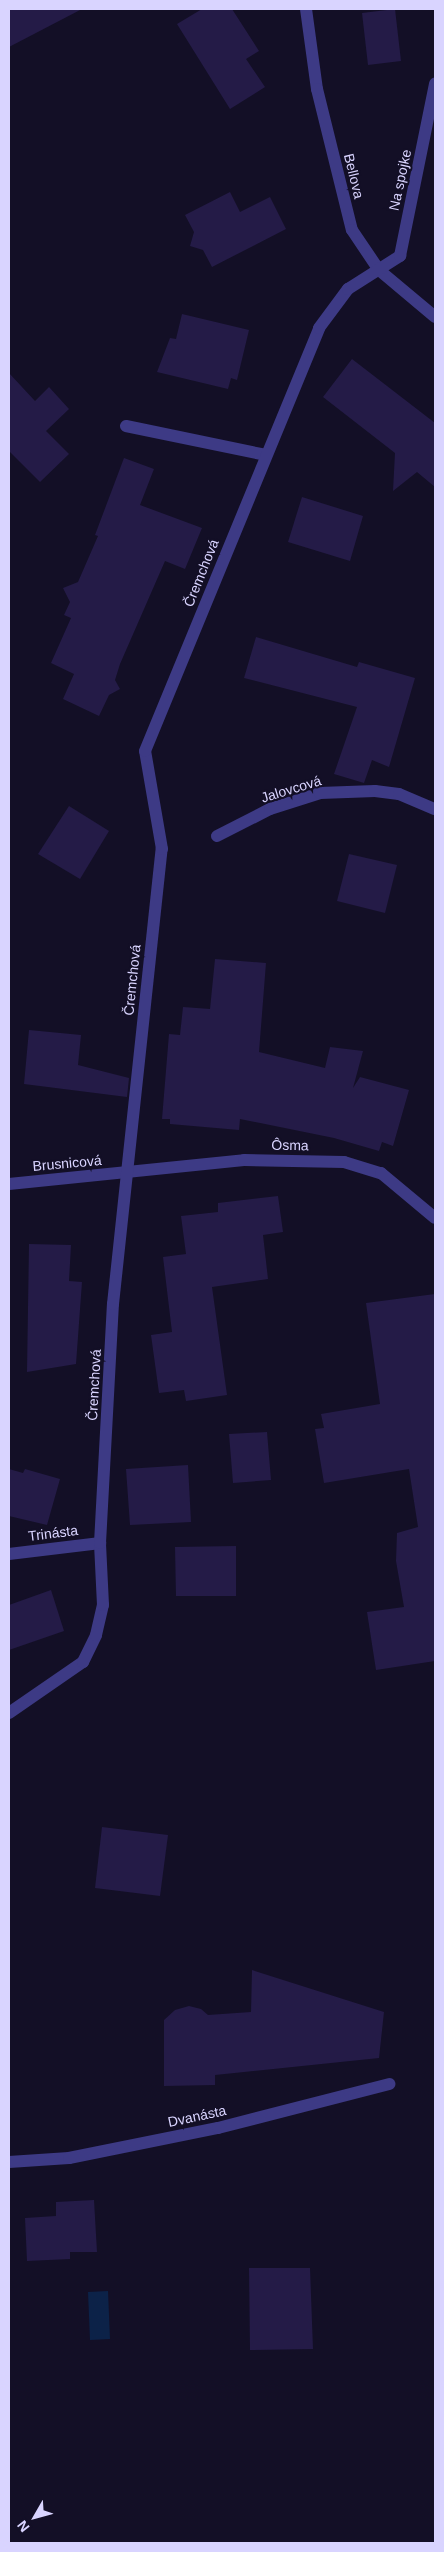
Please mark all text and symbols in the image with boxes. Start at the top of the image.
street label: Na spojke [385,148,415,212]
street label: Bellova [340,152,368,200]
street label: Čremchová [180,537,222,609]
street label: Jalovcová [259,772,323,806]
street label: Čremchová [120,944,144,1016]
street label: Ôsma [271,1136,309,1154]
street label: Brusnicová [32,1152,102,1174]
street label: Čremchová [84,1349,104,1421]
street label: Trinásta [27,1522,79,1544]
street label: Dvanásta [166,2102,228,2130]
north arrow [10,2492,60,2542]
text: N [14,2517,33,2535]

